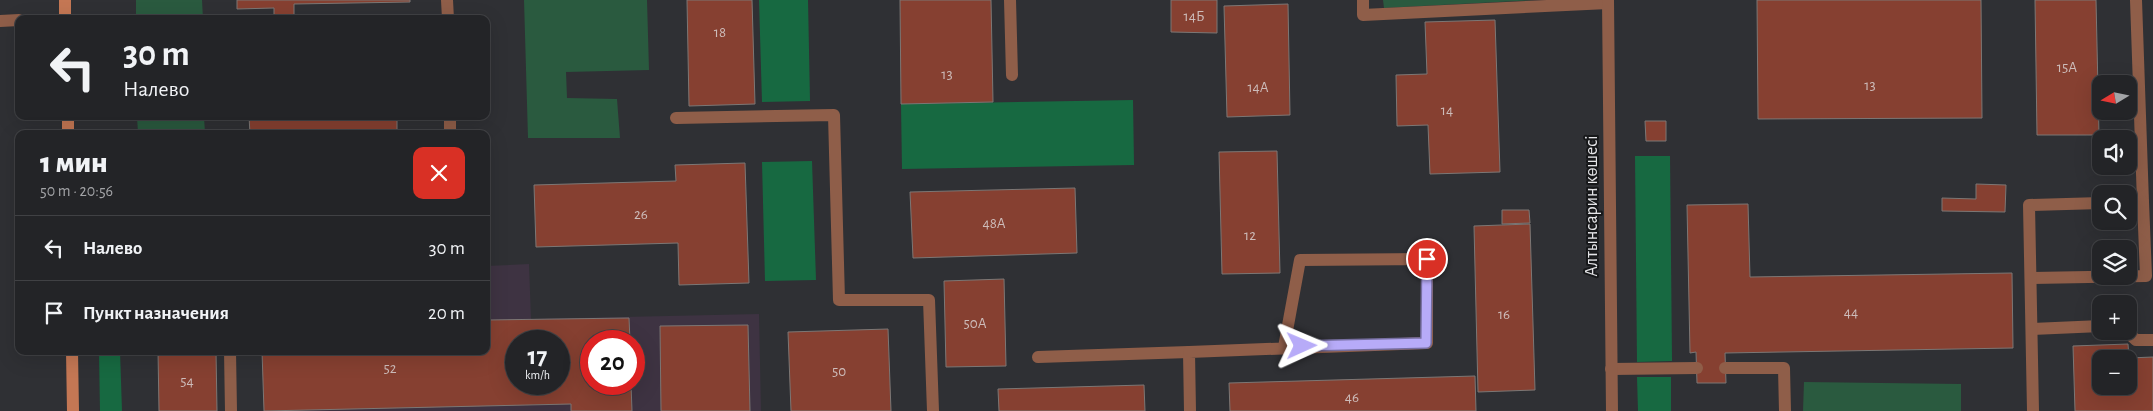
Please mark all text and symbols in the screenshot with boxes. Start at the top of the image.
house number: 14Б [1184,9,1204,24]
house number: 18 [714,25,726,40]
icon: left [40,35,105,100]
text: 30 m [123,37,190,72]
house number: 15А [2057,60,2077,75]
house number: 13 [941,67,953,82]
north arrow [2092,75,2138,120]
map controls [2092,75,2137,395]
text: Налево [123,78,189,100]
house number: 13 [1864,78,1876,93]
house number: 14А [1247,80,1269,95]
house number: 14 [1441,103,1453,118]
button: sound [2092,130,2137,175]
street label: Алтынсарин көшесі [1583,135,1601,277]
button: close [413,147,465,199]
text: 1 мин [40,148,108,178]
text: 50 m · 20:56 [40,183,113,199]
button: search [2092,185,2137,230]
house number: 26 [634,207,648,222]
house number: 48А [982,216,1006,231]
house number: 12 [1244,228,1256,243]
icon: left [40,234,68,262]
pin [1406,238,1448,280]
text: Налево [83,239,142,258]
text: 30 m [429,239,465,258]
button: layers [2092,240,2137,285]
icon: arrive [1413,245,1441,273]
button: + [2092,295,2137,340]
icon: arrive [40,299,68,327]
text: Пункт назначения [83,304,229,323]
text: 20 m [428,304,465,323]
house number: 44 [1844,305,1858,320]
house number: 16 [1498,307,1510,322]
house number: 50А [963,316,987,331]
position arrow [1275,319,1327,371]
speed limit sign: 20 [580,330,645,395]
text: 17 [528,344,547,369]
button: − [2092,350,2137,395]
house number: 52 [383,361,397,376]
house number: 50 [832,364,846,379]
text: km/h [525,369,550,381]
house number: 54 [180,374,194,389]
house number: 46 [1345,390,1359,405]

